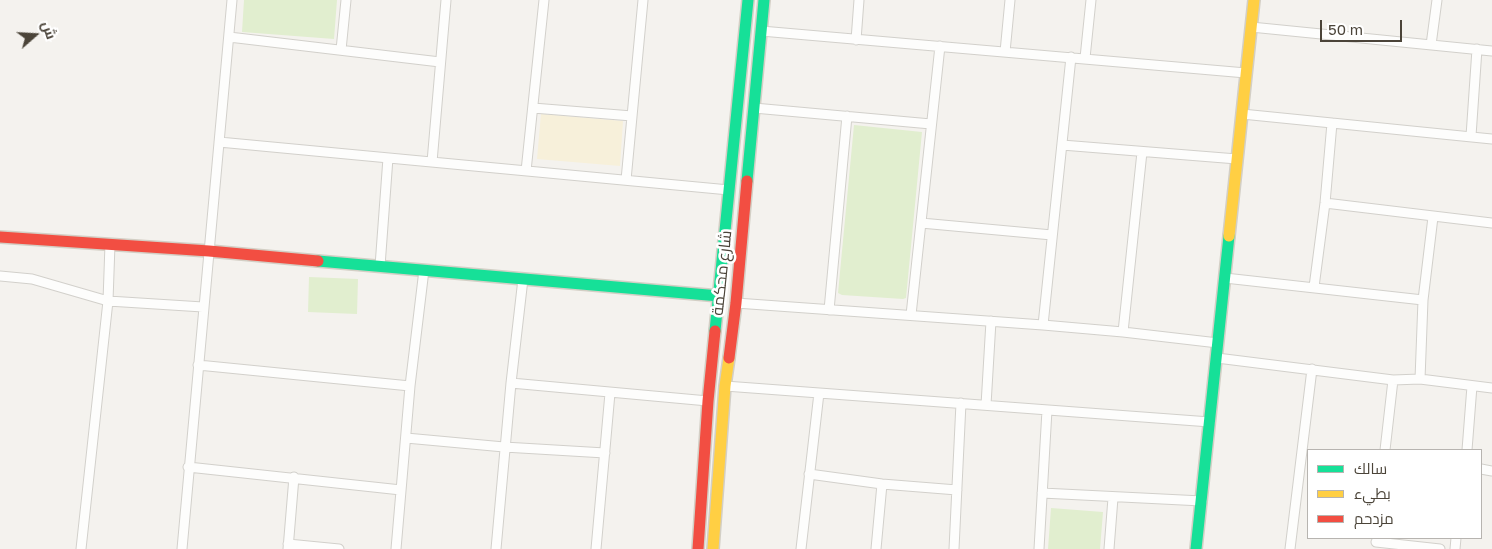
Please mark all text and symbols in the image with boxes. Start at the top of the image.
north arrow [10,10,60,60]
scale bar [1322,10,1404,42]
text: ش [39,19,61,41]
text: 50 m [1328,20,1363,38]
street label: شارع محكمة [708,229,736,317]
legend [1307,449,1482,539]
text: سالك [1354,459,1387,477]
text: بطيء [1354,484,1391,502]
text: مزدحم [1354,509,1394,527]

